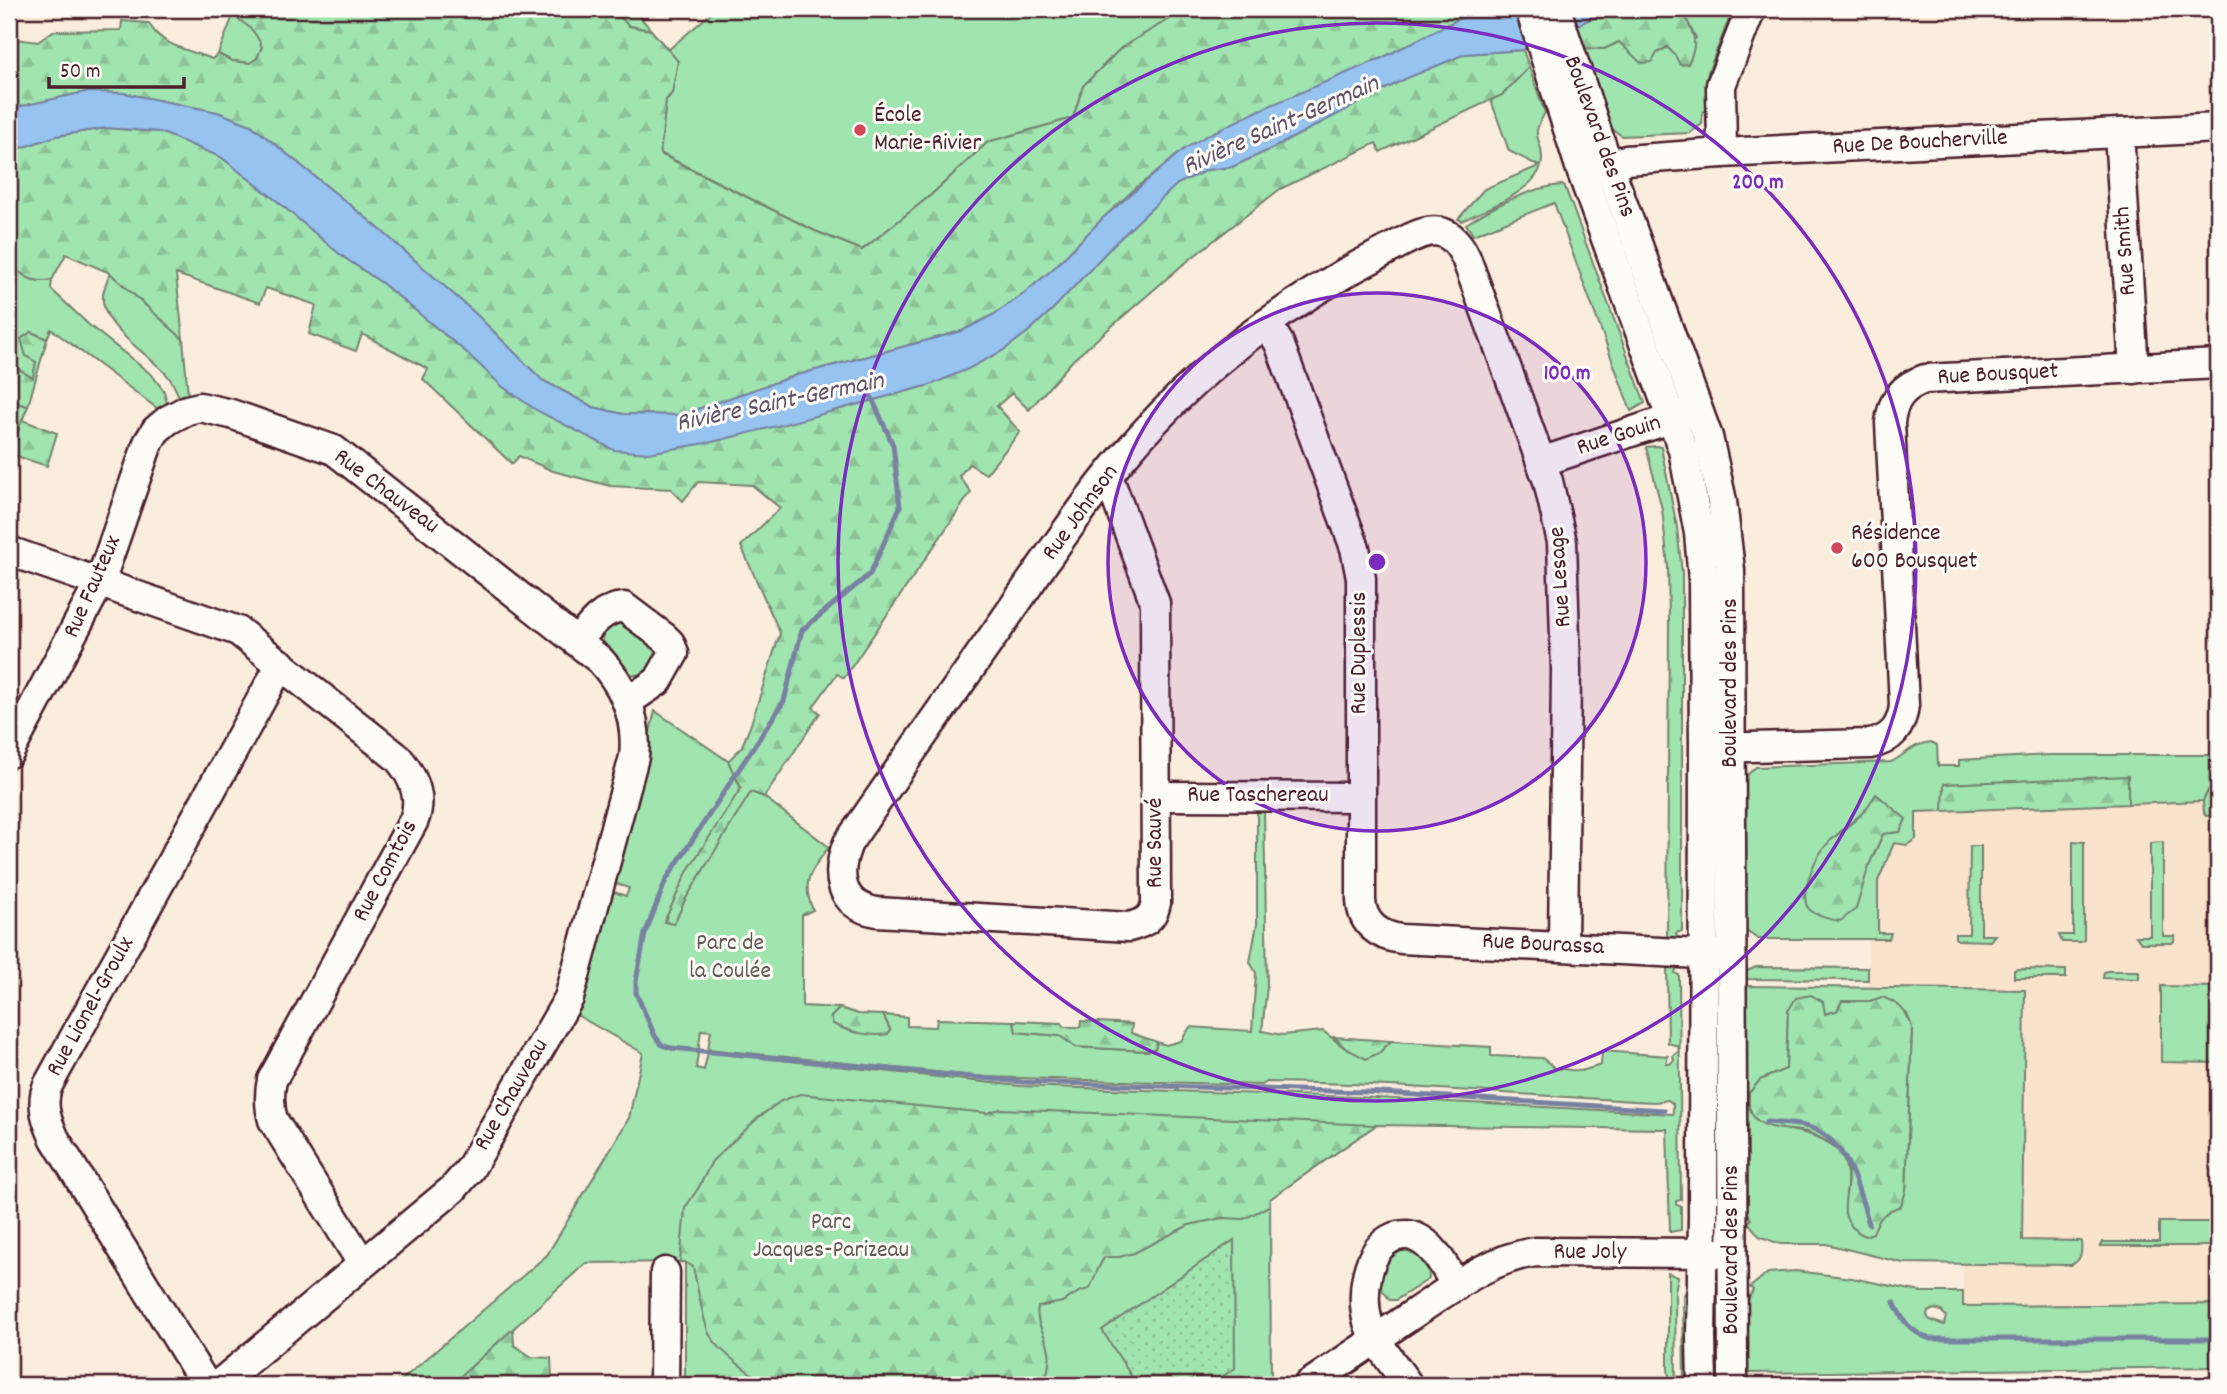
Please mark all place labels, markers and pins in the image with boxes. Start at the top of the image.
place label: École Marie-Rivier [874,99,981,161]
marker: École Marie-Rivier [852,122,868,138]
place label: Résidence 600 Bousquet [1851,517,1978,579]
marker: Résidence 600 Bousquet [1829,540,1845,556]
centre of rings [1365,550,1389,574]

